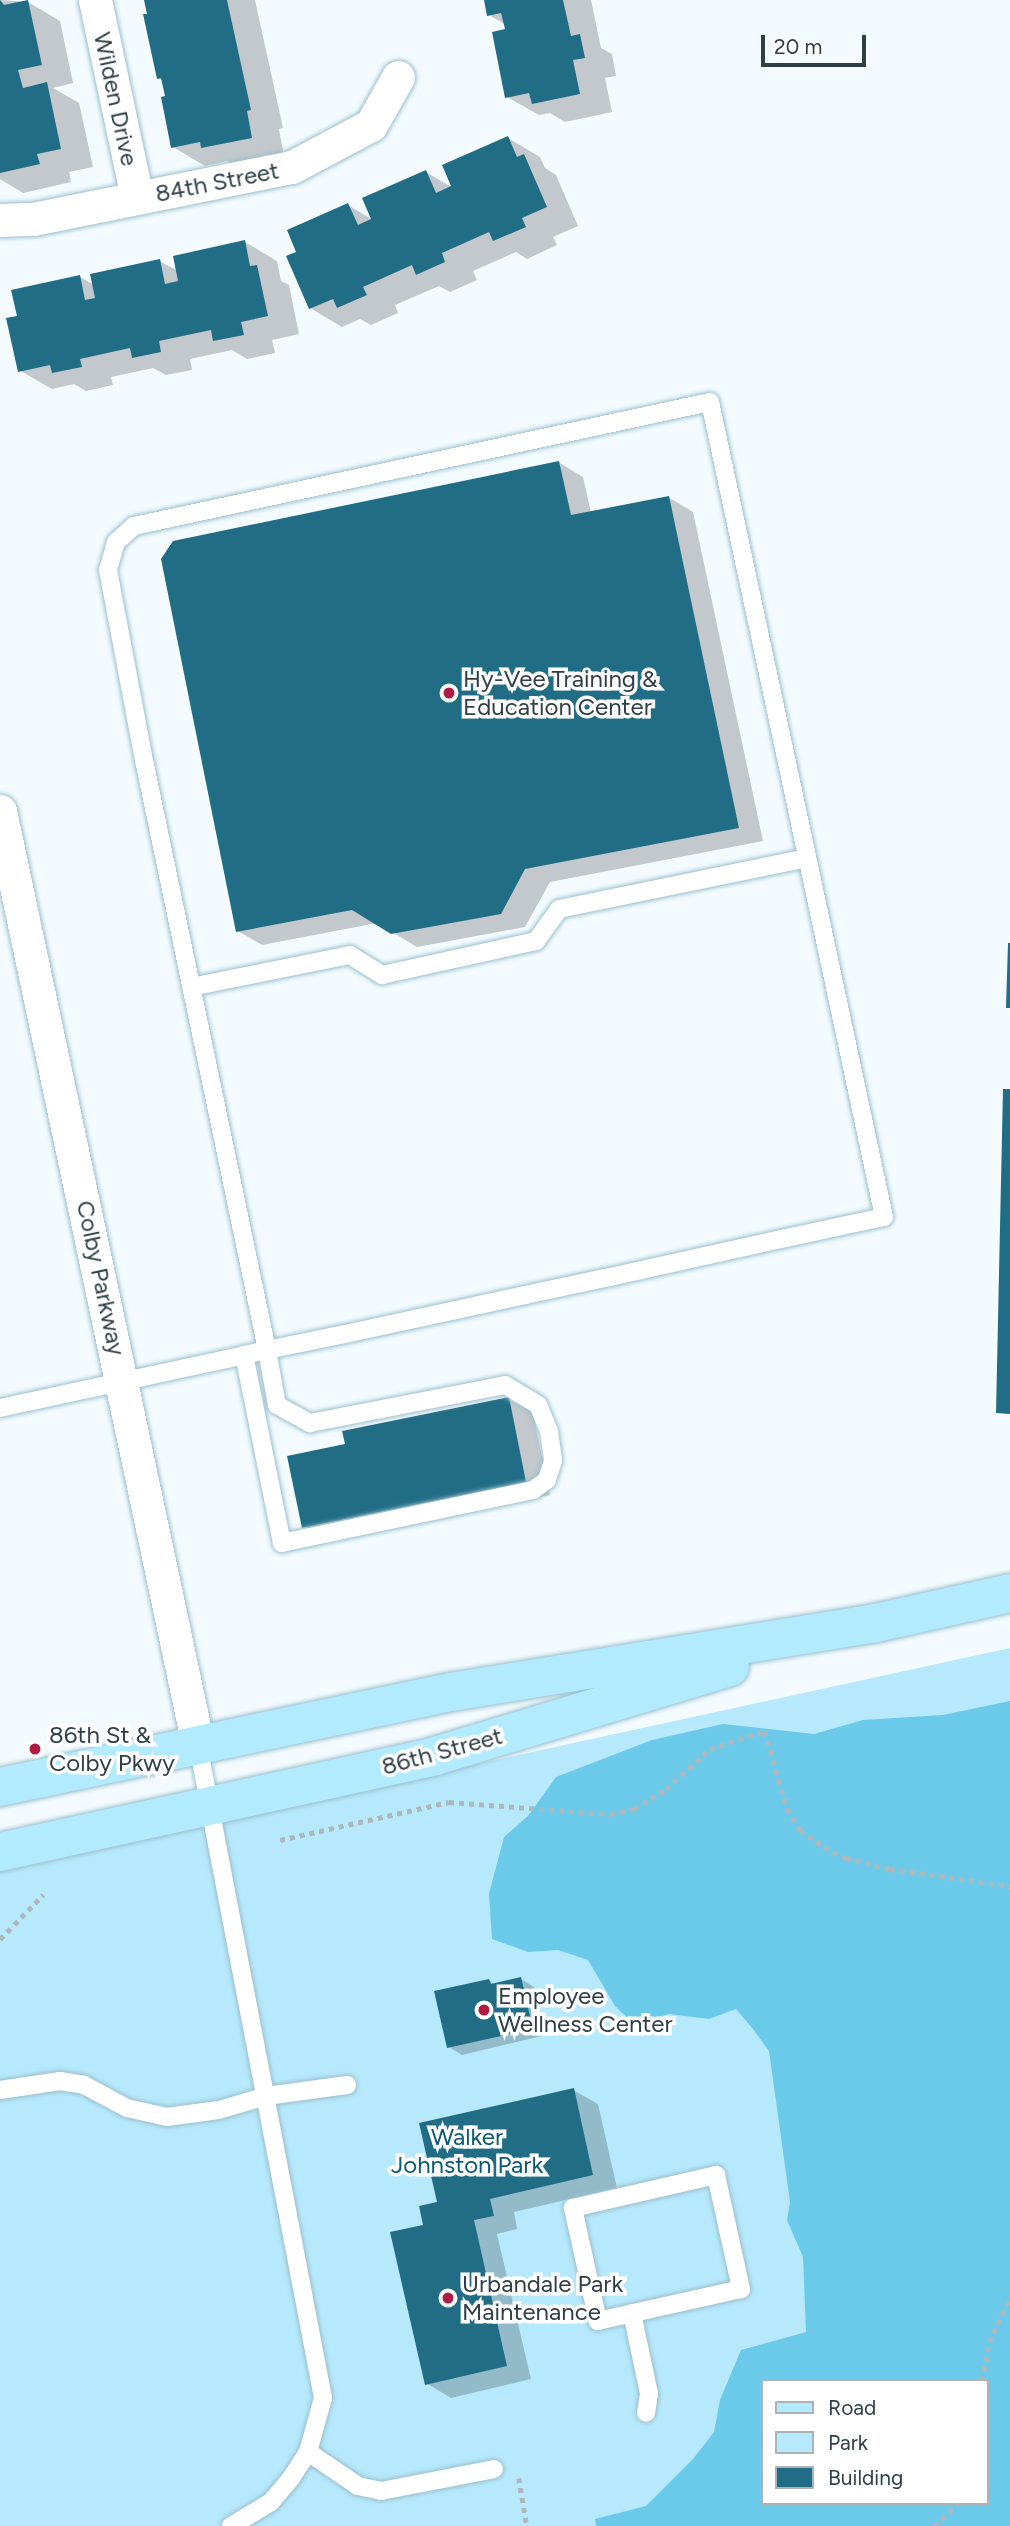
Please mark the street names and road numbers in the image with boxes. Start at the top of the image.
street label: Wilden Drive [88,30,144,168]
street label: 84th Street [153,156,281,208]
street label: Colby Parkway [71,1198,131,1358]
street label: 86th Street [378,1721,506,1781]

